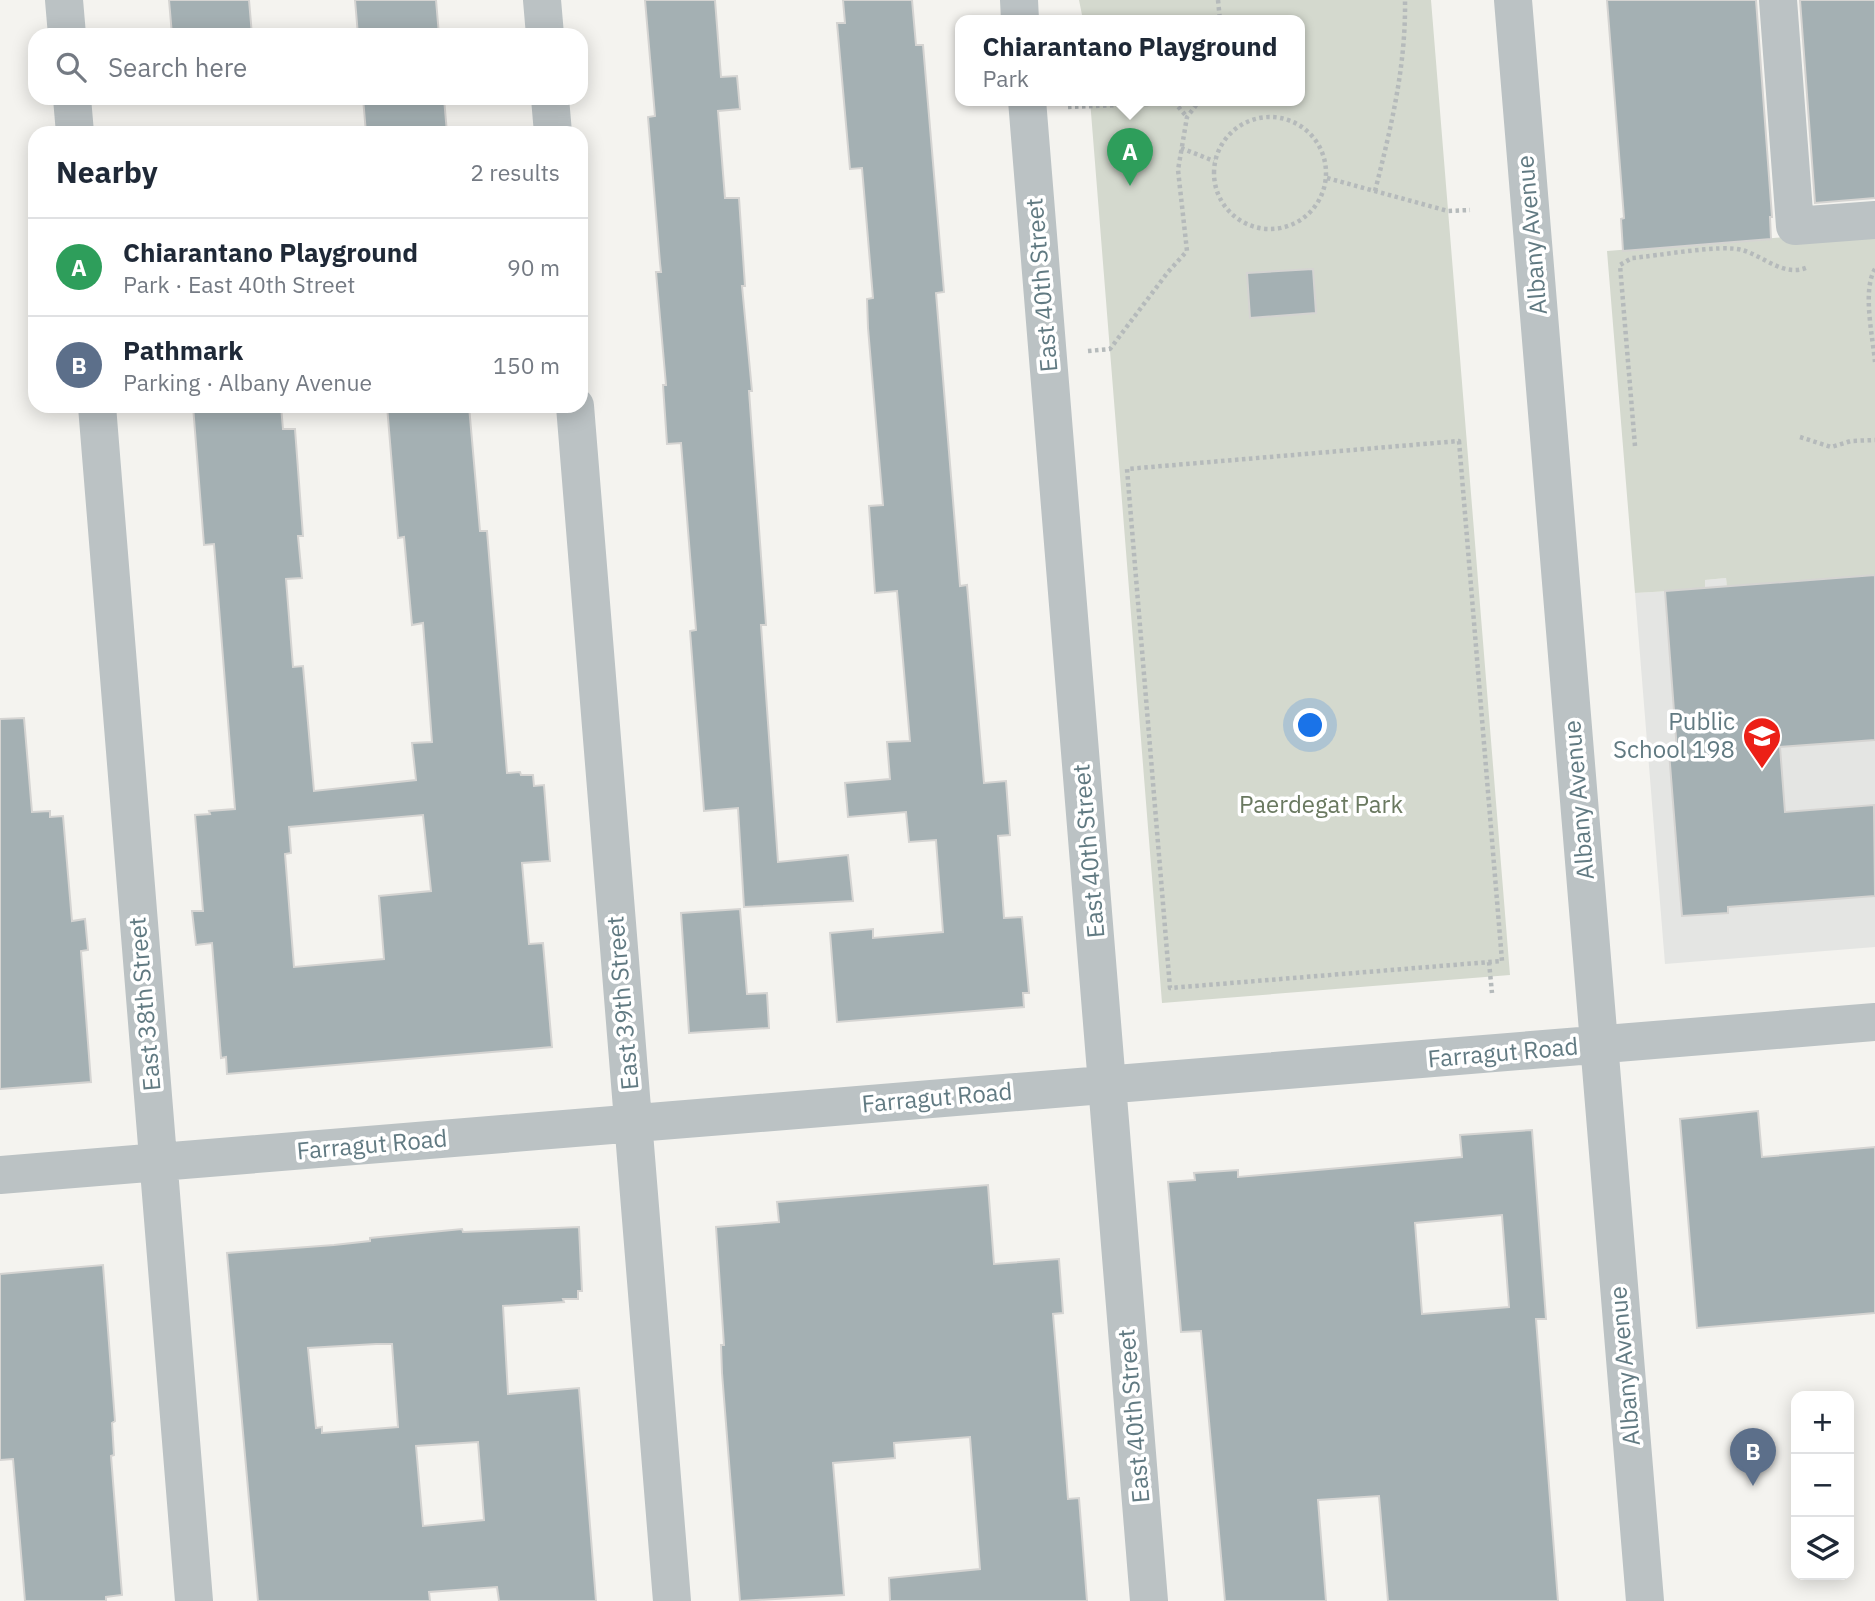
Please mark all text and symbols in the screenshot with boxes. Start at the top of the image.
popup [955,15,1305,106]
search box [28,28,588,105]
text: Chiarantano Playground [982,29,1278,63]
icon: search [52,48,90,86]
text: Search here [108,50,247,84]
text: Park [982,63,1029,93]
pin: A [1107,128,1153,186]
text: Nearby [56,152,158,191]
street label: Albany Avenue [1508,154,1554,316]
text: 2 results [470,157,560,187]
street label: East 40th Street [1017,197,1065,374]
text: Chiarantano Playground [123,235,418,269]
text: A [71,252,87,282]
text: 90 m [507,252,560,282]
text: Park · East 40th Street [123,269,355,299]
text: Pathmark [123,333,243,367]
text: B [71,350,87,380]
text: 150 m [493,350,560,380]
text: Parking · Albany Avenue [123,367,372,397]
place label: Public School 198 [1613,705,1735,765]
your location [1293,708,1327,742]
school or university icon: Public School 198 [1741,715,1783,770]
street label: Albany Avenue [1555,719,1601,881]
street label: East 40th Street [1064,763,1112,940]
park label: Paerdegat Park [1239,788,1403,820]
street label: East 39th Street [598,915,646,1092]
street label: East 38th Street [120,916,168,1093]
street label: Farragut Road [1426,1029,1580,1075]
street label: Farragut Road [860,1074,1014,1120]
street label: Farragut Road [295,1121,449,1167]
street label: Albany Avenue [1601,1285,1647,1447]
street label: East 40th Street [1109,1328,1157,1505]
map controls [1791,1391,1854,1580]
button: + [1791,1391,1854,1454]
pin: B [1730,1428,1776,1486]
button: − [1791,1454,1854,1517]
button: layers [1791,1517,1854,1580]

